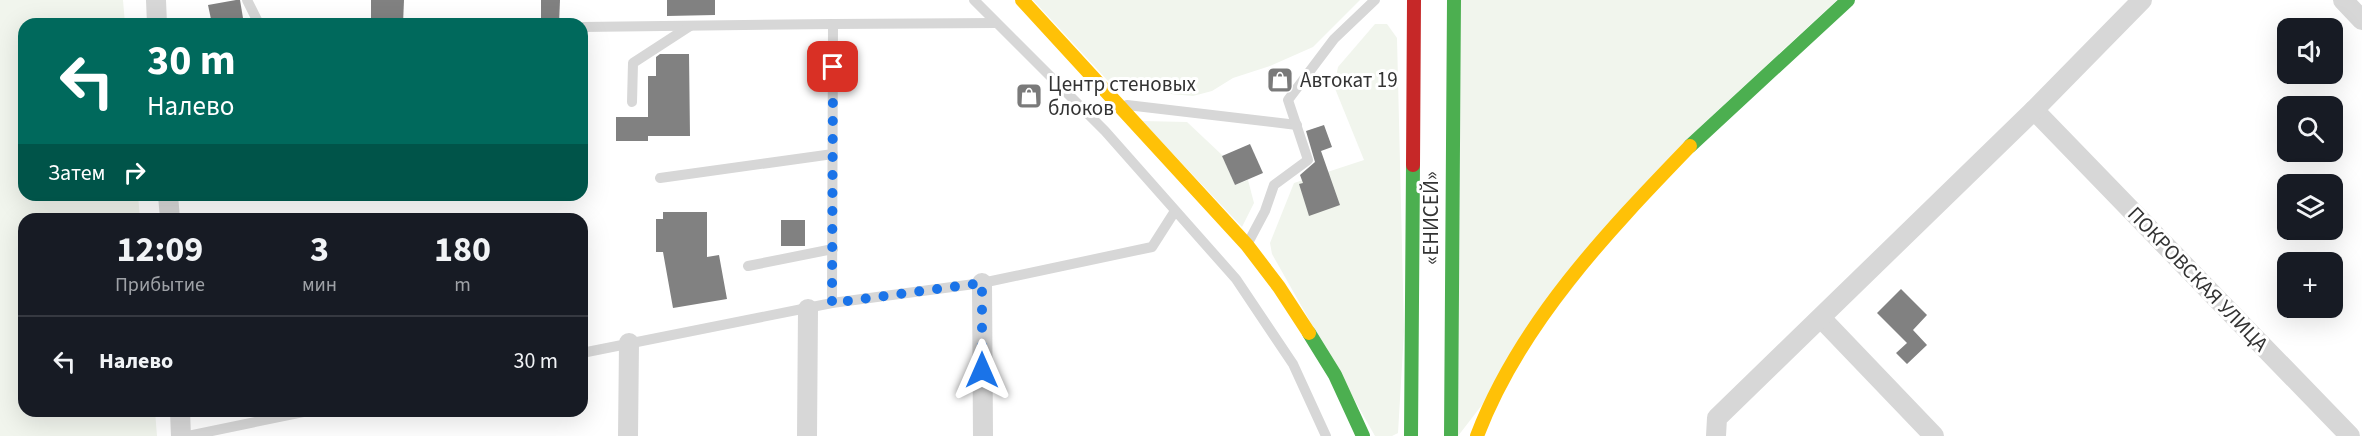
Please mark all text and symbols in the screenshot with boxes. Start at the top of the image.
map controls [2277,18,2343,318]
button: sound [2277,18,2343,84]
text: 30 m [147,31,236,91]
pin [807,41,858,92]
icon: left [48,42,126,120]
icon: arrive [816,50,849,83]
shop icon: Автокат 19 [1265,65,1295,95]
place label: Автокат 19 [1300,65,1398,95]
place label: Центр стеновых блоков [1048,69,1197,123]
shop icon: Центр стеновых блоков [1014,81,1044,111]
text: Налево [147,87,234,126]
button: search [2277,96,2343,162]
icon: right [118,156,151,189]
text: Затем [48,157,106,189]
street label: «ЕНИСЕЙ» [1416,171,1446,265]
button: layers [2277,174,2343,240]
street label: ПОКРОВСКАЯ УЛИЦА [2121,200,2276,359]
text: 12:09 [117,224,203,275]
text: 3 [310,224,329,275]
text: 180 [434,224,491,275]
button: + [2277,252,2343,318]
text: Прибытие [115,271,205,299]
text: мин [302,271,337,299]
text: m [454,271,471,299]
position arrow [950,338,1014,402]
icon: left [48,345,81,378]
text: Налево [99,345,173,377]
text: 30 m [513,345,558,377]

